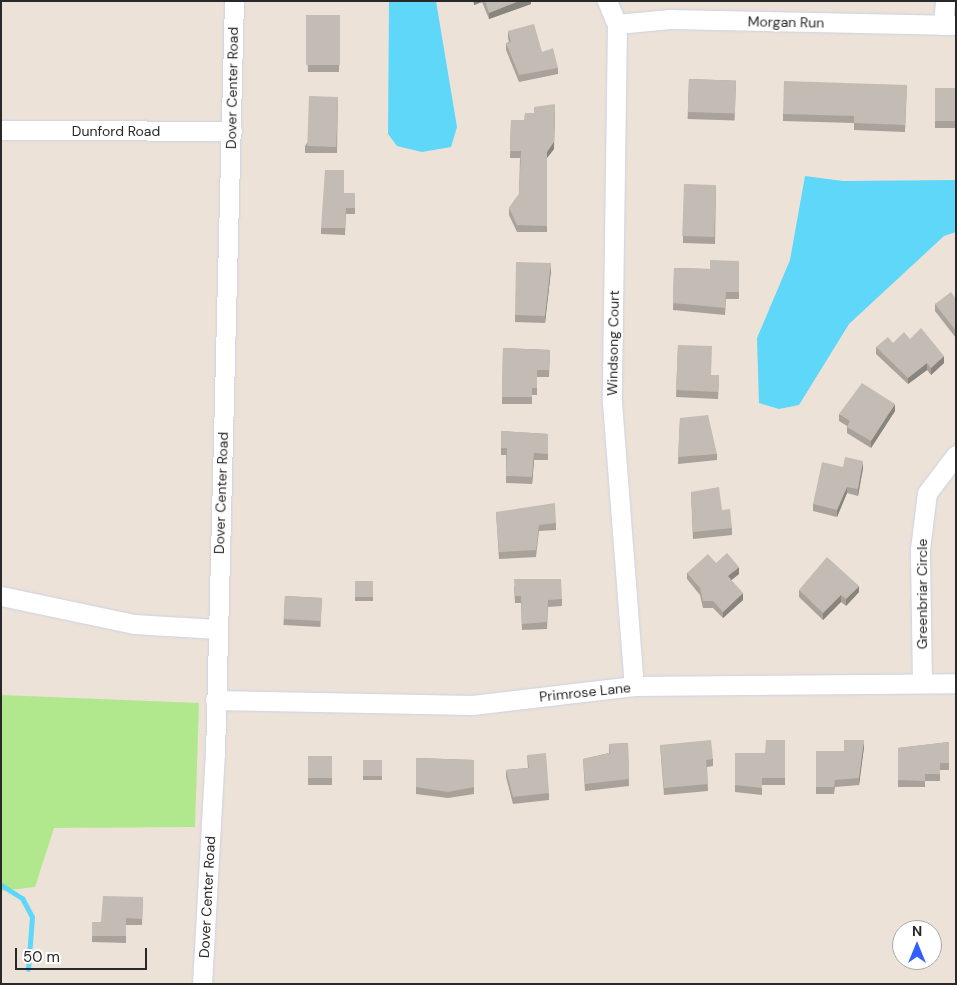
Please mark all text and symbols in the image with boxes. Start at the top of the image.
street label: Morgan Run [748,13,824,31]
street label: Dover Center Road [223,27,241,149]
street label: Dunford Road [72,123,160,139]
street label: Windsong Court [604,290,622,396]
street label: Dover Center Road [210,432,232,554]
street label: Greenbriar Circle [914,539,930,649]
street label: Primrose Lane [538,679,632,705]
street label: Dover Center Road [195,836,219,958]
north arrow [892,920,942,970]
text: N [912,922,922,940]
scale bar [18,938,150,970]
text: 50 m [23,947,60,967]

